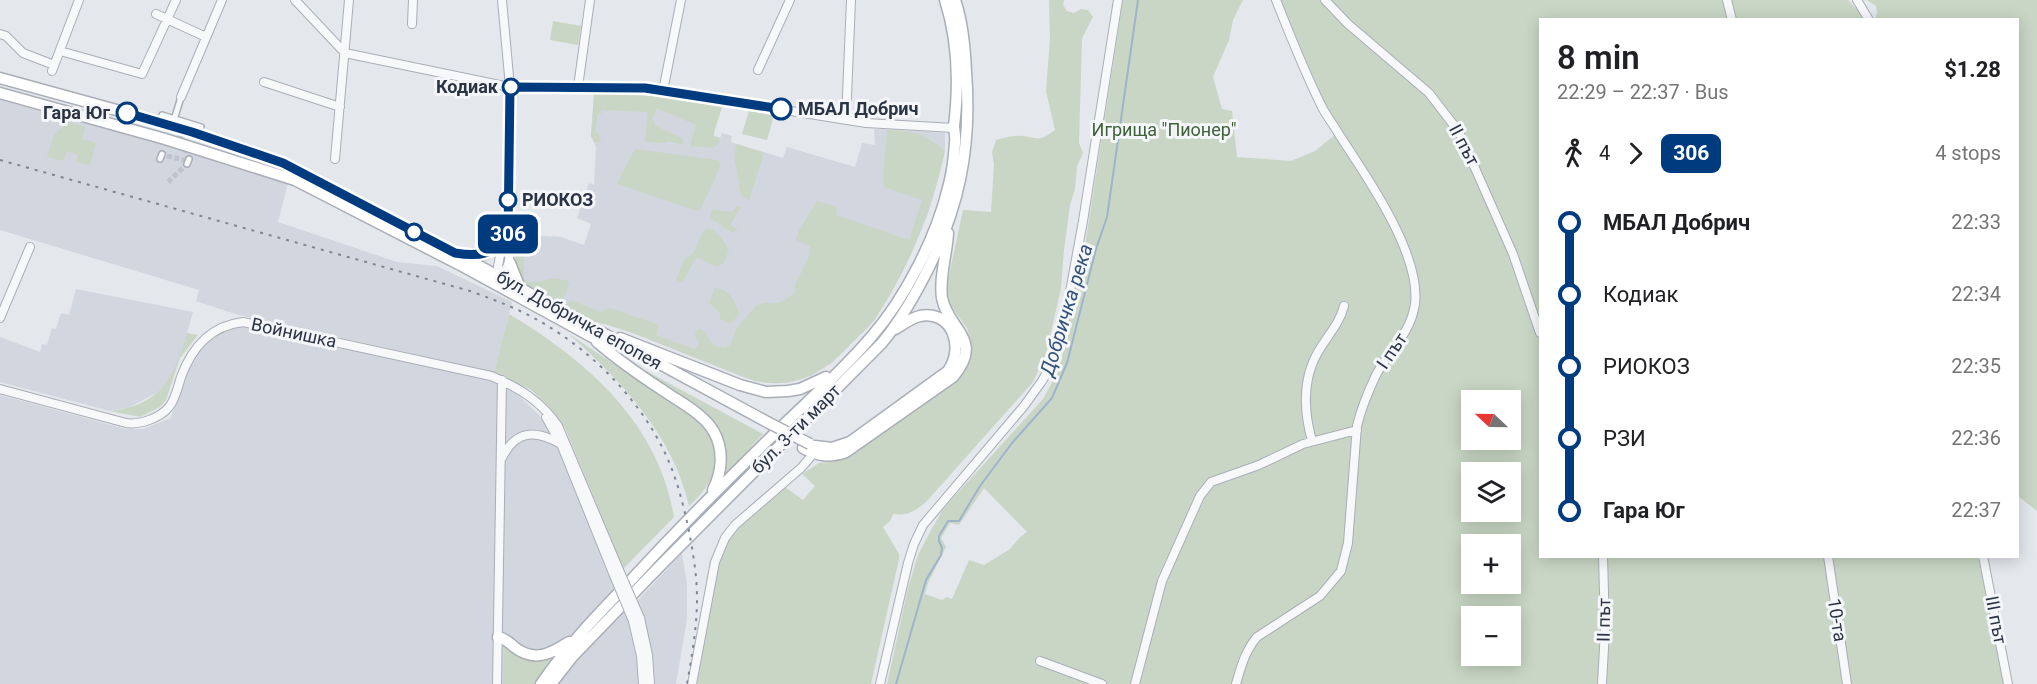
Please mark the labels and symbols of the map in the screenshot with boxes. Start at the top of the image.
place label: Кодиак [436,76,499,97]
marker: Кодиак [502,78,520,96]
marker: МБАЛ Добрич [770,98,792,120]
place label: МБАЛ Добрич [798,98,918,119]
place label: Гара Юг [43,102,110,123]
marker: Гара Юг [116,102,138,124]
park label: Игрища "Пионер" [1092,119,1236,140]
street label: ІІ път [1445,120,1484,169]
place label: РИОКОЗ [522,189,594,210]
marker: РИОКОЗ [499,191,517,209]
line badge: 306 [474,214,542,254]
unlabelled marker [405,223,423,241]
water label: Добричка река [1034,241,1098,381]
street label: бул. Добричка епопея [493,265,666,374]
street label: Войнишка [250,313,339,352]
street label: І път [1372,328,1411,373]
street label: бул. 3-ти март [747,379,845,478]
north arrow [1461,390,1521,450]
street label: ІІІ път [1982,594,2012,646]
street label: 10-та [1824,597,1851,643]
street label: ІІ път [1593,598,1614,642]

